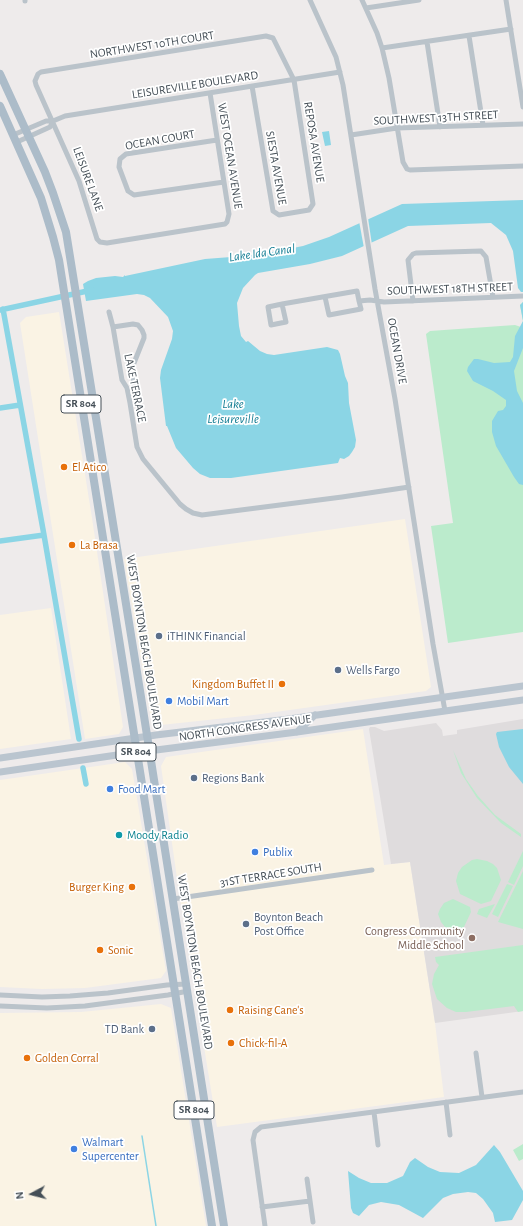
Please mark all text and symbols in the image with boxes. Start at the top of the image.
street label: NORTHWEST 10TH COURT [89,28,215,62]
street label: LEISUREVILLE BOULEVARD [131,68,259,102]
street label: REPOSA AVENUE [301,101,327,183]
street label: WEST OCEAN AVENUE [214,102,246,210]
street label: SOUTHWEST 13TH STREET [373,108,499,128]
street label: OCEAN COURT [124,127,196,153]
street label: SIESTA AVENUE [262,130,290,206]
street label: LEISURE LANE [70,145,106,213]
water label: Lake Ida Canal [228,241,296,265]
street label: SOUTHWEST 18TH STREET [387,280,513,298]
street label: OCEAN DRIVE [384,317,410,385]
street label: LAKE TERRACE [121,352,149,424]
road number: SR 804 [61,395,101,413]
water label: Lake Leisureville [207,396,259,427]
place label: El Atico [72,460,107,474]
marker: El Atico [59,462,69,472]
place label: La Brasa [80,538,118,552]
marker: La Brasa [67,540,77,550]
street label: WEST BOYNTON BEACH BOULEVARD [123,554,165,730]
place label: iTHINK Financial [167,629,246,643]
marker: iTHINK Financial [154,631,164,641]
place label: Wells Fargo [346,663,400,677]
marker: Wells Fargo [333,665,343,675]
place label: Kingdom Buffet II [192,677,274,691]
marker: Kingdom Buffet II [277,679,287,689]
place label: Mobil Mart [177,694,229,708]
marker: Mobil Mart [164,696,174,706]
street label: NORTH CONGRESS AVENUE [178,712,312,744]
road number: SR 804 [116,743,156,761]
place label: Regions Bank [202,771,264,785]
marker: Regions Bank [189,773,199,783]
place label: Food Mart [118,782,165,796]
marker: Food Mart [105,784,115,794]
place label: Moody Radio [127,828,188,842]
marker: Moody Radio [114,830,124,840]
place label: Publix [263,845,292,859]
marker: Publix [250,847,260,857]
street label: 31ST TERRACE SOUTH [219,860,323,890]
street label: WEST BOYNTON BEACH BOULEVARD [174,874,216,1050]
place label: Burger King [69,880,124,894]
marker: Burger King [127,882,137,892]
place label: Boynton Beach Post Office [254,910,323,938]
marker: Boynton Beach Post Office [241,919,251,929]
place label: Congress Community Middle School [365,924,464,952]
marker: Congress Community Middle School [467,933,477,943]
place label: Sonic [108,943,133,957]
marker: Sonic [95,945,105,955]
place label: Raising Cane's [238,1003,304,1017]
marker: Raising Cane's [225,1005,235,1015]
place label: TD Bank [105,1022,144,1036]
marker: TD Bank [147,1024,157,1034]
place label: Chick-fil-A [239,1036,287,1050]
marker: Chick-fil-A [226,1038,236,1048]
place label: Golden Corral [35,1051,99,1065]
marker: Golden Corral [22,1053,32,1063]
road number: SR 804 [174,1101,214,1119]
place label: Walmart Supercenter [82,1135,139,1163]
marker: Walmart Supercenter [69,1144,79,1154]
north arrow [12,1174,52,1214]
text: N [14,1191,26,1200]

